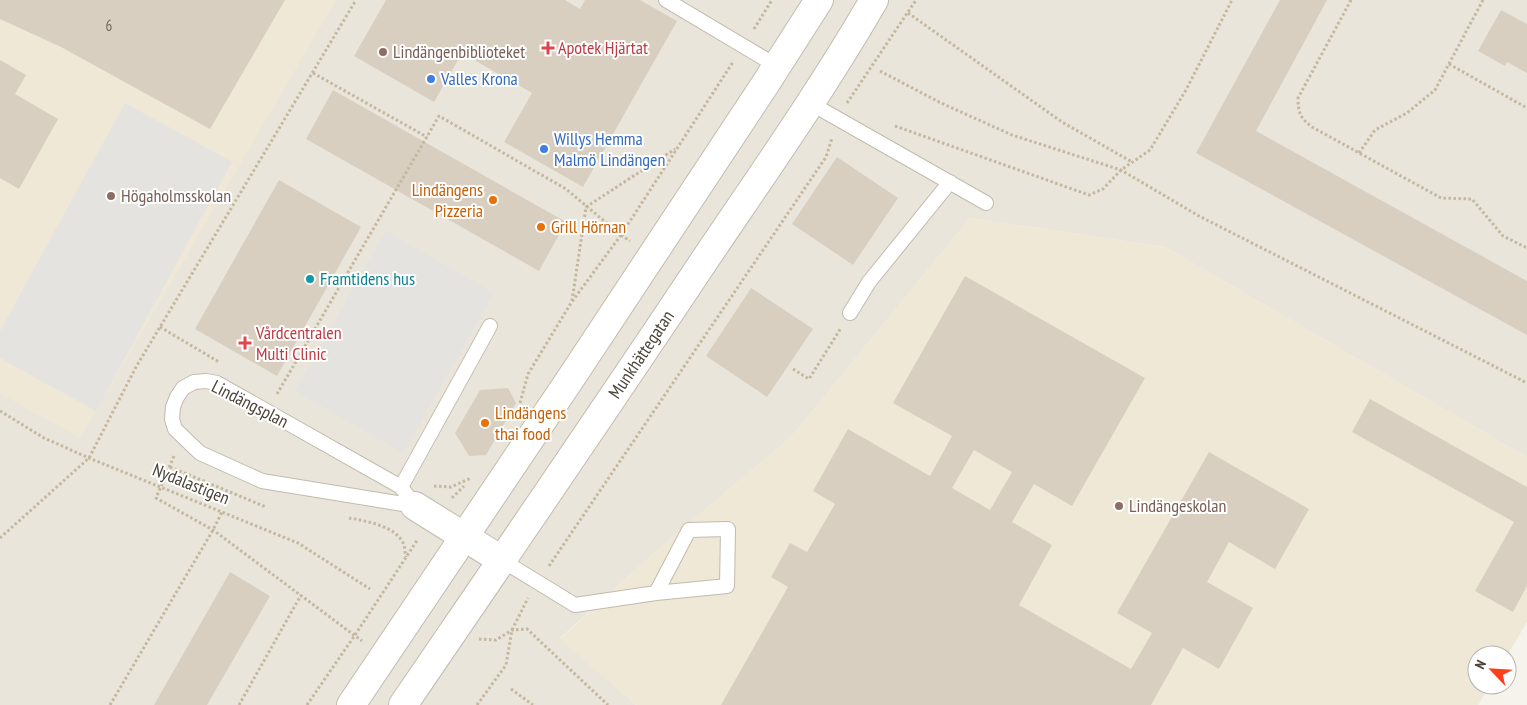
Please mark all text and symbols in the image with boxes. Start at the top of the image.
house number: 6 [106,16,113,35]
place label: Apotek Hjärtat [558,36,648,59]
place label: Lindängenbiblioteket [393,40,525,63]
marker: Apotek Hjärtat [542,42,554,54]
marker: Lindängenbiblioteket [377,46,389,58]
place label: Valles Krona [440,67,518,90]
marker: Valles Krona [425,73,437,85]
place label: Willys Hemma Malmö Lindängen [554,127,665,171]
marker: Willys Hemma Malmö Lindängen [538,143,550,155]
place label: Lindängens Pizzeria [412,178,483,222]
place label: Högaholmsskolan [121,184,231,207]
marker: Högaholmsskolan [105,190,117,202]
marker: Lindängens Pizzeria [487,194,499,206]
place label: Grill Hörnan [551,215,626,238]
marker: Grill Hörnan [535,221,547,233]
place label: Framtidens hus [320,267,415,290]
marker: Framtidens hus [304,273,316,285]
street label: Munkhättegatan [603,306,679,403]
place label: Vårdcentralen Multi Clinic [255,321,342,365]
marker: Vårdcentralen Multi Clinic [238,336,252,350]
street label: Lindängsplan [208,374,293,433]
place label: Lindängens thai food [495,401,566,445]
marker: Lindängens thai food [479,417,491,429]
street label: Nydalastigen [149,458,233,509]
place label: Lindängeskolan [1129,494,1226,517]
marker: Lindängeskolan [1113,500,1125,512]
north arrow [1467,645,1517,695]
text: N [1470,657,1490,672]

